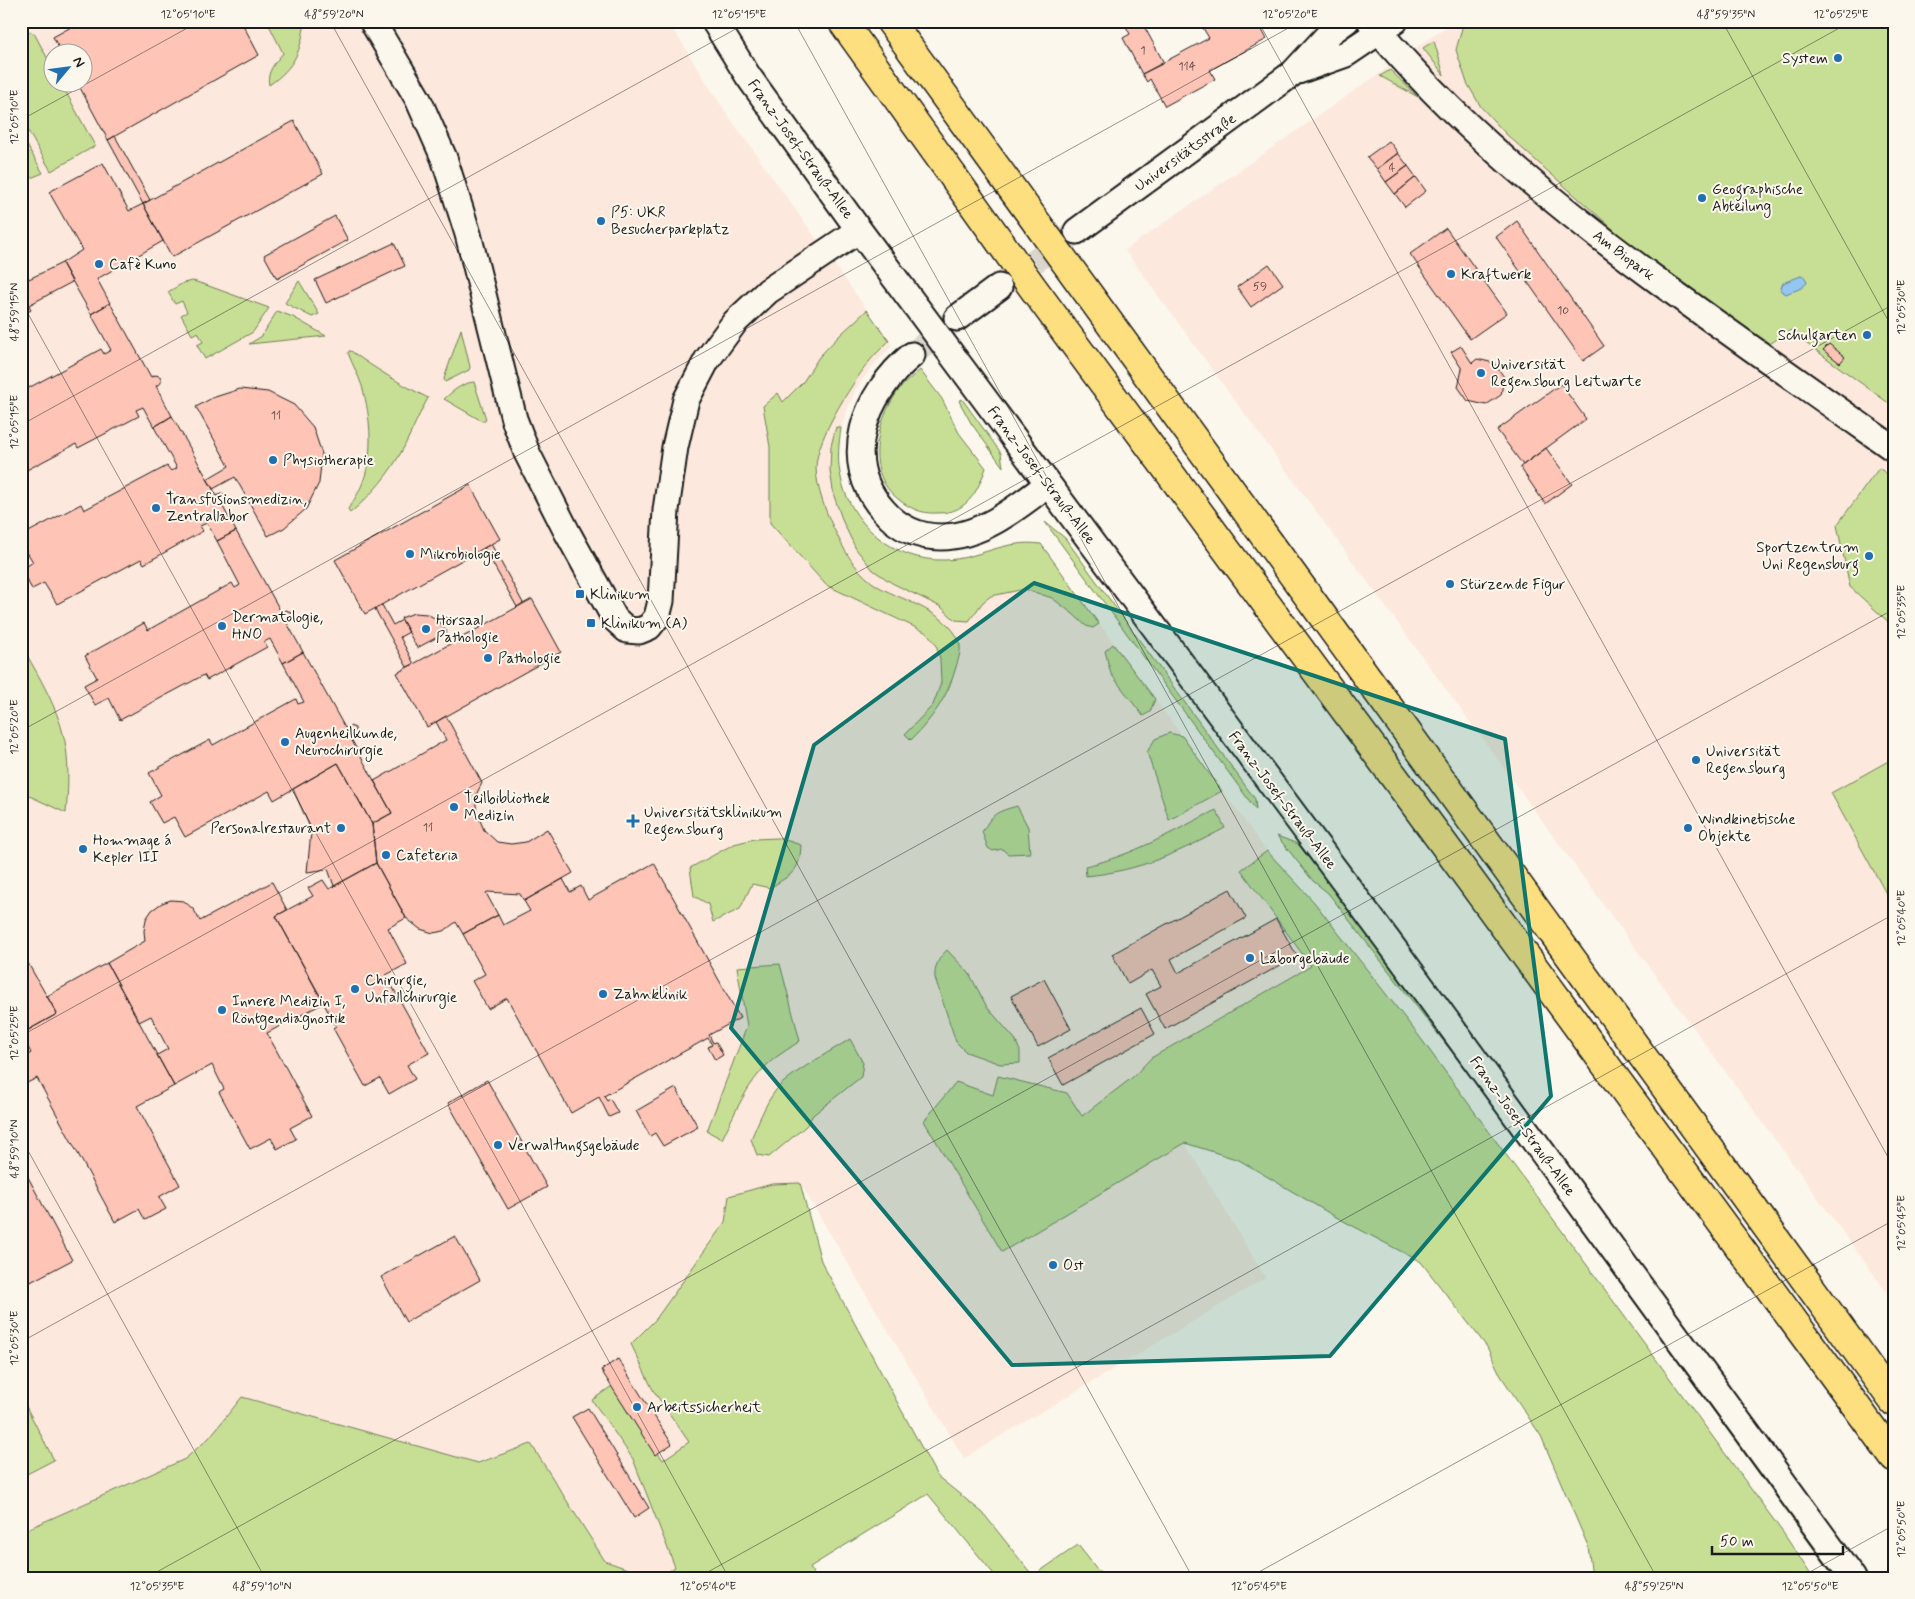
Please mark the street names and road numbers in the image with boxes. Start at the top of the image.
street label: Franz-Josef-Strauß-Allee [743,76,858,224]
street label: Universitätsstraße [1131,109,1240,197]
street label: Am Biopark [1588,226,1659,286]
street label: Franz-Josef-Strauß-Allee [983,402,1100,549]
street label: Franz-Josef-Strauß-Allee [1224,727,1341,874]
street label: Franz-Josef-Strauß-Allee [1465,1053,1580,1201]

